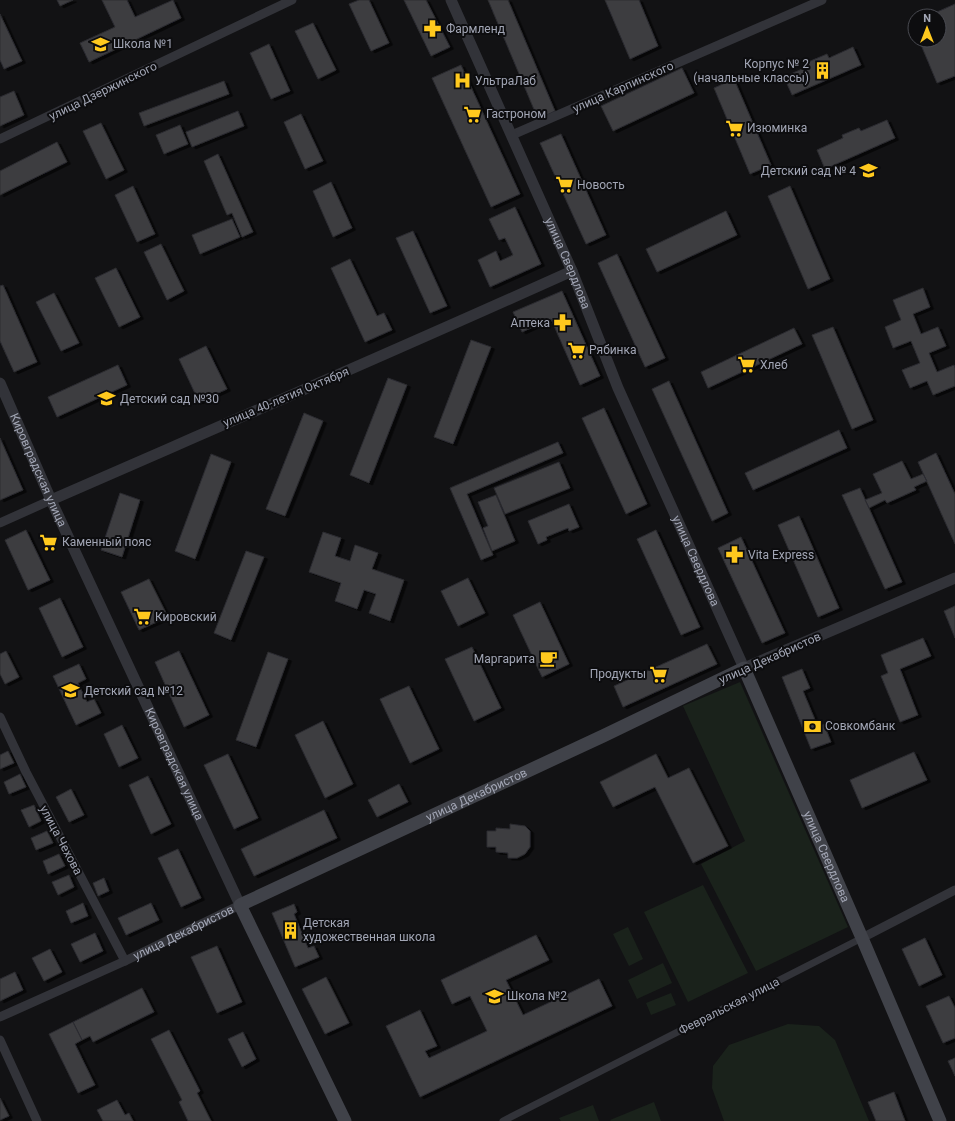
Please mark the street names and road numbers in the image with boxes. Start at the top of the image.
street label: улица Карпинского [570,58,676,116]
street label: улица Дзержинского [47,59,159,123]
street label: улица Свердлова [542,215,593,311]
street label: улица 40-летия Октября [221,364,351,430]
street label: Кировградская улица [7,411,69,529]
street label: улица Свердлова [669,513,722,608]
street label: улица Декабристов [717,629,823,687]
street label: Кировградская улица [142,706,206,822]
street label: улица Декабристов [424,765,529,825]
street label: улица Чехова [37,803,85,877]
street label: улица Свердлова [800,809,853,904]
street label: улица Декабристов [131,902,236,963]
street label: Февральская улица [676,975,782,1037]

